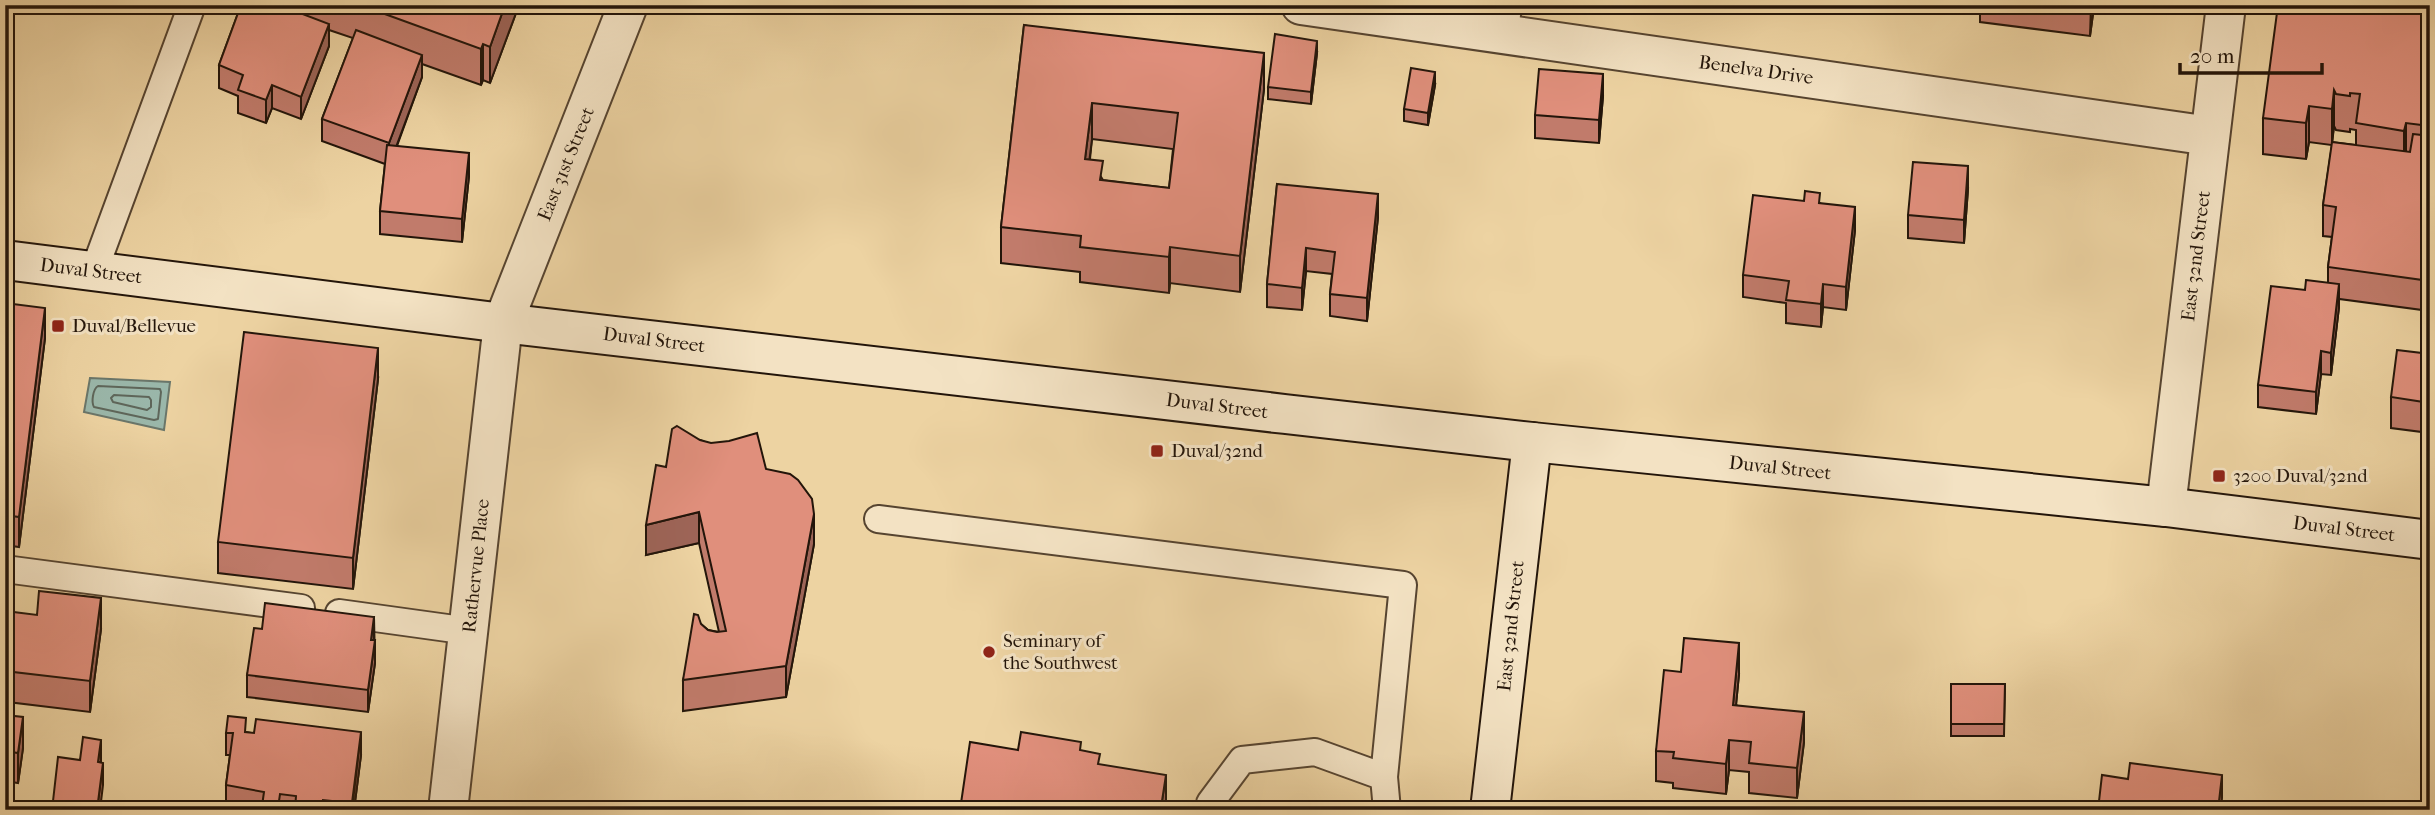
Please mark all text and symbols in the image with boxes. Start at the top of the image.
scale bar [2180,32,2321,76]
text: 20 m [2190,44,2235,68]
street label: Benelva Drive [1697,51,1815,89]
street label: East 31st Street [533,104,599,224]
street label: East 32nd Street [2177,189,2215,323]
street label: Duval Street [39,254,144,288]
place label: Duval/Bellevue [72,315,196,337]
marker: Duval/Bellevue [50,318,66,334]
street label: Duval Street [602,323,707,357]
street label: Duval Street [1165,389,1270,423]
place label: Duval/32nd [1171,440,1264,462]
marker: Duval/32nd [1149,443,1165,459]
street label: Duval Street [1728,452,1832,484]
place label: 3200 Duval/32nd [2233,465,2368,487]
marker: 3200 Duval/32nd [2211,468,2227,484]
street label: Rathervue Place [458,498,494,634]
street label: Duval Street [2292,512,2397,546]
street label: East 32nd Street [1493,559,1529,692]
place label: Seminary of the Southwest [1003,630,1118,674]
marker: Seminary of the Southwest [981,644,997,660]

